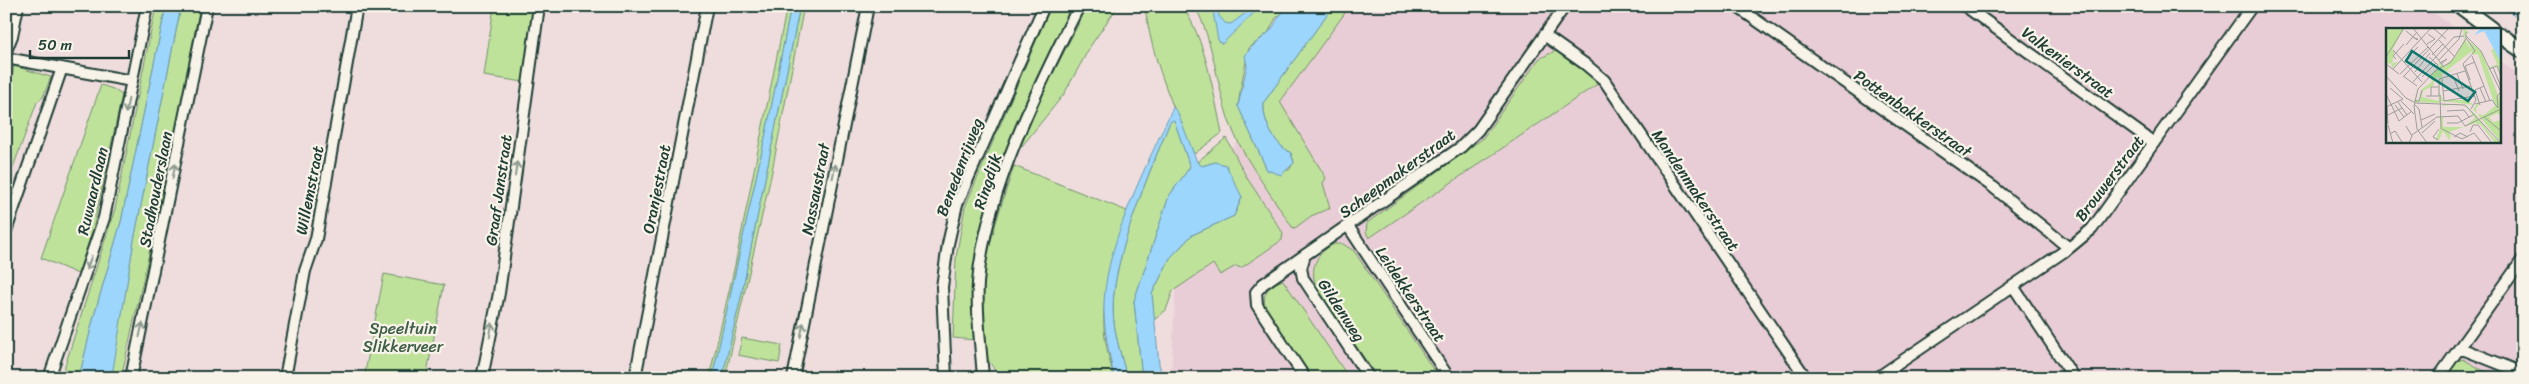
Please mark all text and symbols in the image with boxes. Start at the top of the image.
street label: Valkenierstraat [2015,19,2120,106]
scale bar [30,28,129,60]
inset map [2386,28,2502,142]
text: 50 m [38,32,73,58]
street label: Pottenbakkerstraat [1848,62,1978,165]
one-way arrow [121,97,131,113]
street label: Benedenrijweg [927,114,992,221]
street label: Scheepmakerstraat [1333,121,1462,226]
street label: Mandenmakerstraat [1644,123,1747,258]
street label: Stadhouderslaan [130,128,181,250]
street label: Brouwerstraat [2067,129,2152,228]
street label: Graaf Janstraat [476,133,521,247]
street label: Nassaustraat [792,140,839,238]
street label: Oranjestraat [634,142,679,236]
street label: Willemstraat [287,143,332,237]
street label: Ruwaardlaan [68,144,117,238]
street label: Ringdijk [965,149,1010,213]
one-way arrow [511,162,521,178]
one-way arrow [170,163,179,179]
one-way arrow [830,163,840,179]
street label: Leidekkerstraat [1367,240,1454,349]
one-way arrow [84,255,93,271]
street label: Gildenweg [1310,273,1373,348]
park label: Speeltuin Slikkerveer [363,314,445,361]
one-way arrow [486,322,496,338]
one-way arrow [798,322,807,338]
one-way arrow [137,323,146,339]

